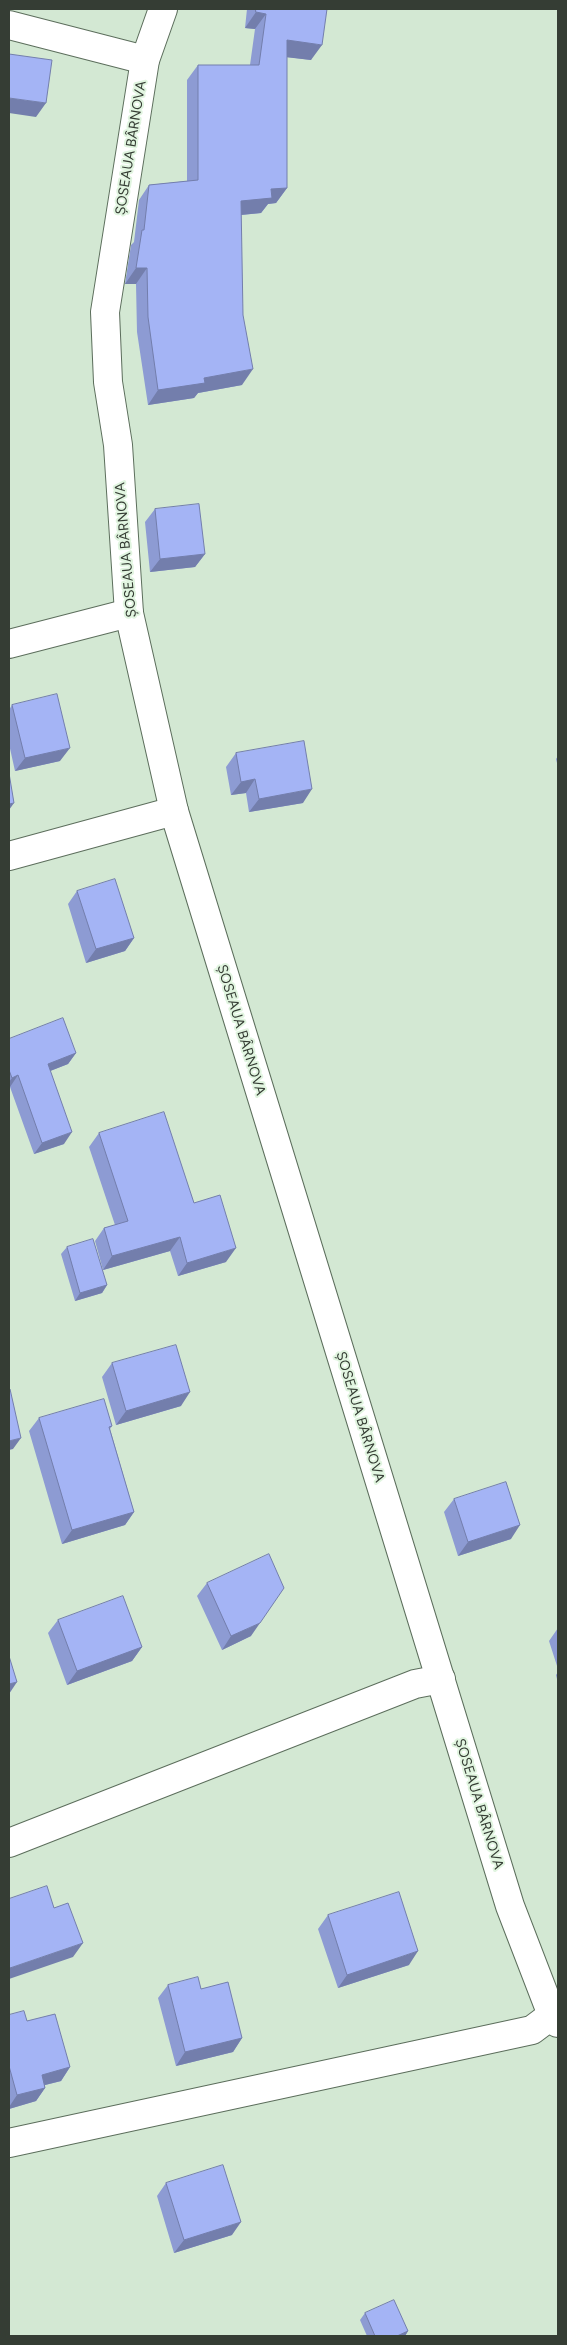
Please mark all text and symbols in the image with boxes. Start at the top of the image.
street label: ȘOSEAUA BÂRNOVA [112,80,150,216]
street label: ȘOSEAUA BÂRNOVA [112,482,140,618]
street label: ȘOSEAUA BÂRNOVA [213,963,269,1097]
street label: ȘOSEAUA BÂRNOVA [332,1350,388,1484]
street label: ȘOSEAUA BÂRNOVA [451,1737,507,1871]

